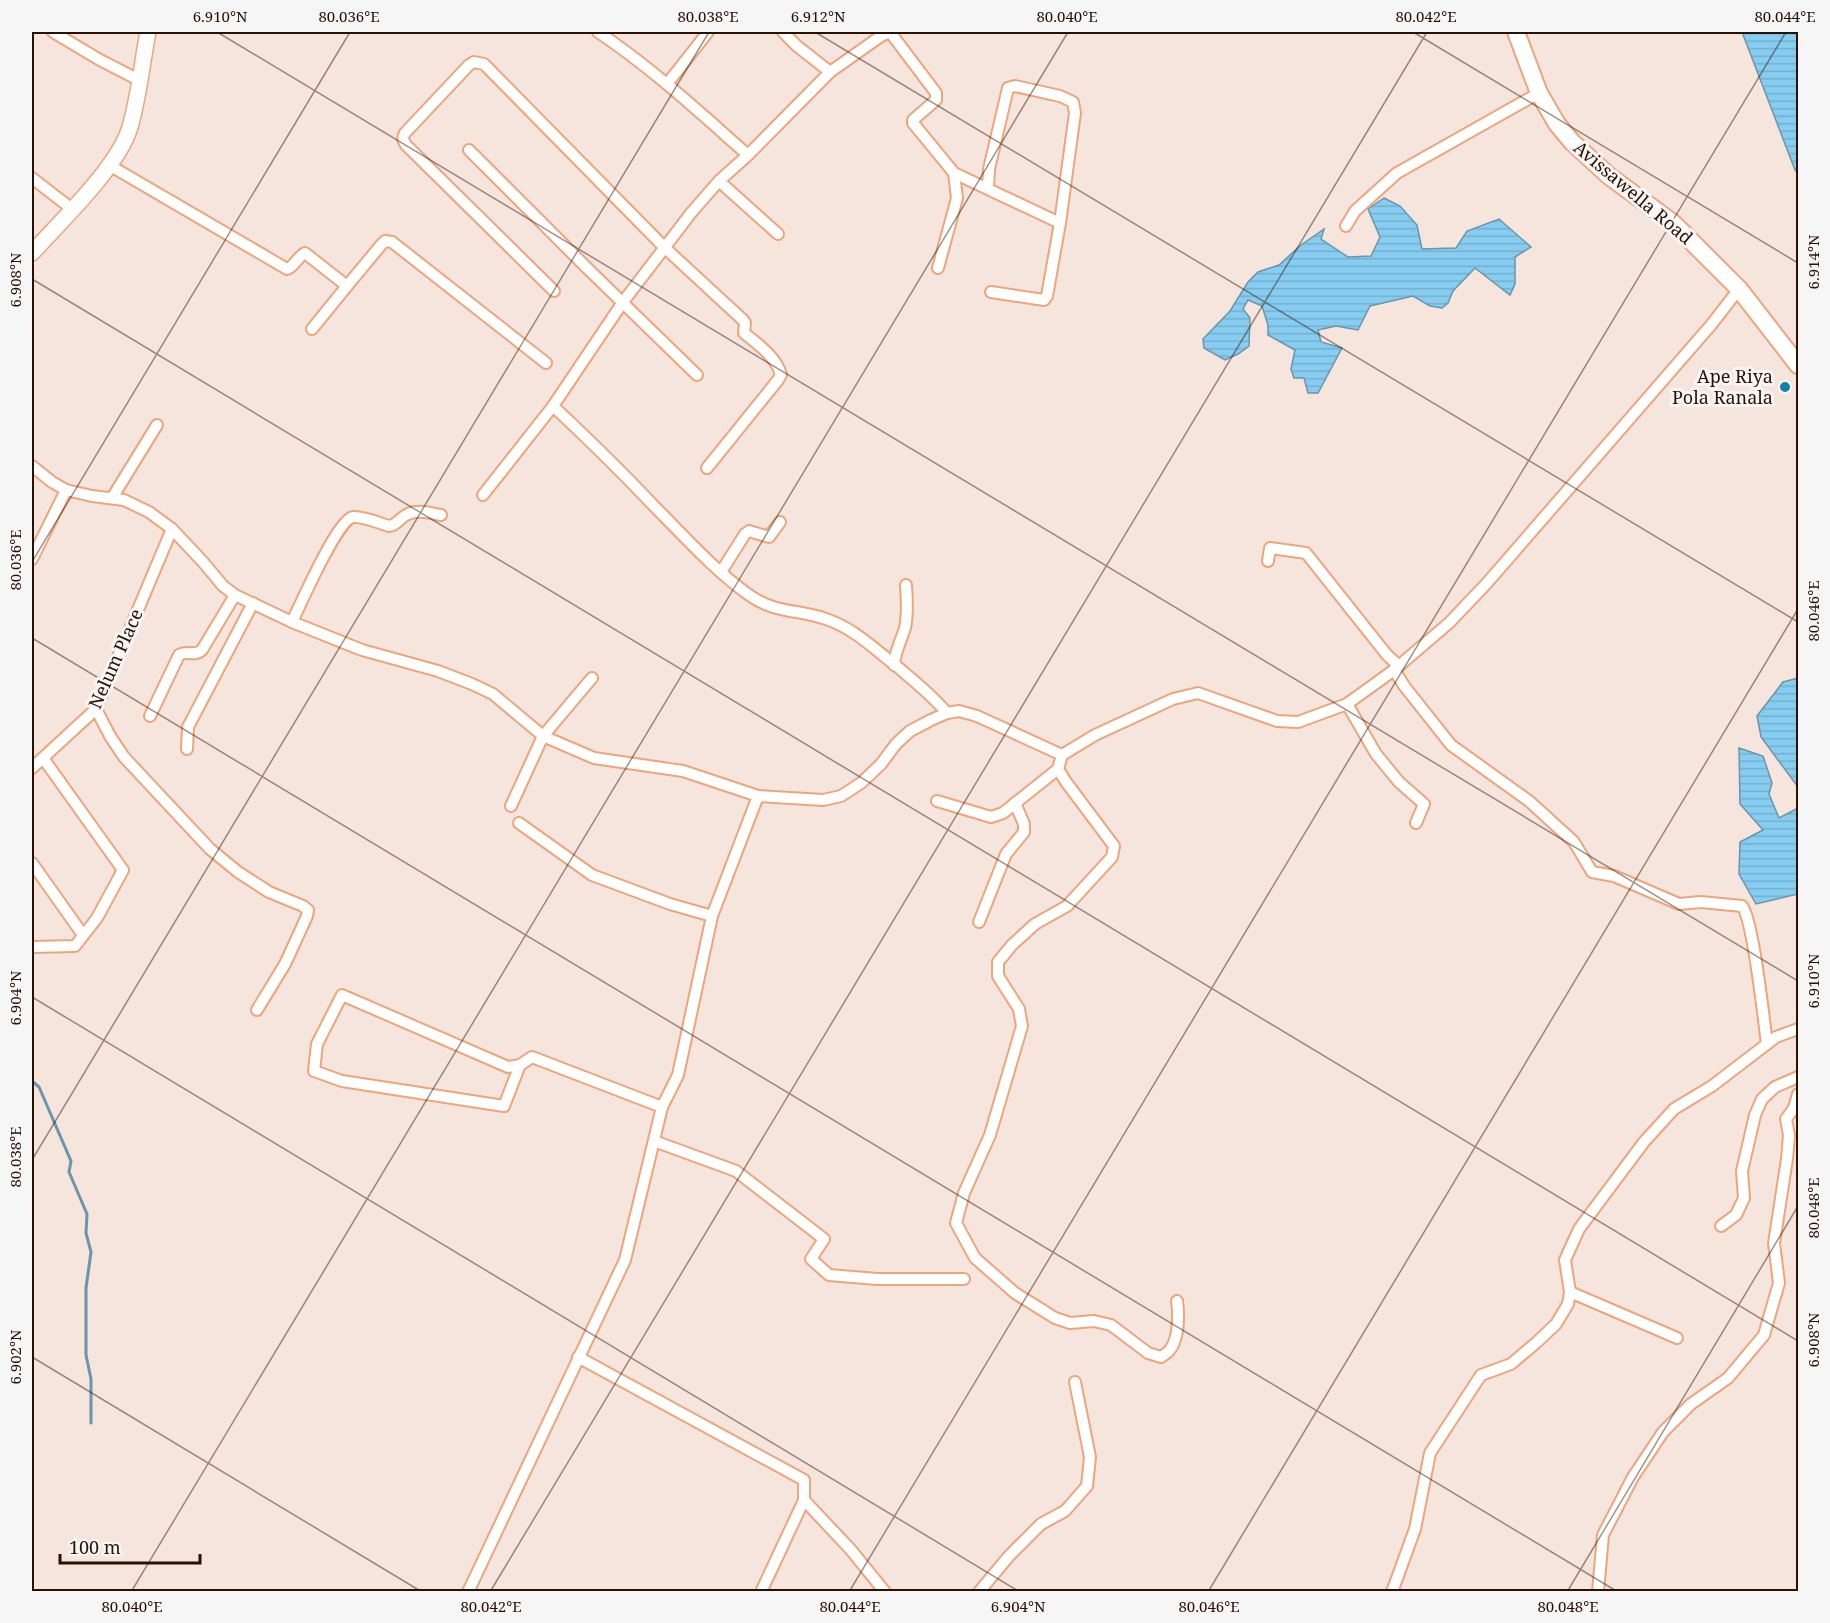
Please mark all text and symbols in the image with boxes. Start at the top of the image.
text: 6.910°N [193,6,248,26]
text: 80.036°E [318,6,380,26]
text: 80.038°E [677,6,739,26]
text: 6.912°N [791,6,846,26]
text: 80.040°E [1036,6,1098,26]
text: 80.042°E [1395,6,1457,26]
text: 80.044°E [1754,6,1816,26]
street label: Avissawella Road [1569,135,1698,249]
text: 6.914°N [1803,234,1823,289]
text: 6.908°N [5,252,25,307]
place label: Ape Riya Pola Ranala [1672,364,1773,409]
marker: Ape Riya Pola Ranala [1778,380,1792,394]
text: 80.036°E [5,529,25,591]
text: 80.046°E [1803,580,1823,642]
street label: Nelum Place [82,605,148,712]
text: 6.910°N [1803,953,1823,1008]
text: 6.904°N [5,970,25,1025]
text: 80.038°E [5,1126,25,1188]
text: 80.048°E [1803,1177,1823,1239]
text: 6.908°N [1803,1312,1823,1367]
text: 6.902°N [5,1329,25,1384]
scale bar [60,1527,200,1565]
text: 100 m [69,1535,121,1559]
text: 80.040°E [101,1596,163,1616]
text: 80.042°E [460,1596,522,1616]
text: 80.044°E [819,1596,881,1616]
text: 6.904°N [991,1596,1046,1616]
text: 80.046°E [1178,1596,1240,1616]
text: 80.048°E [1537,1596,1599,1616]

